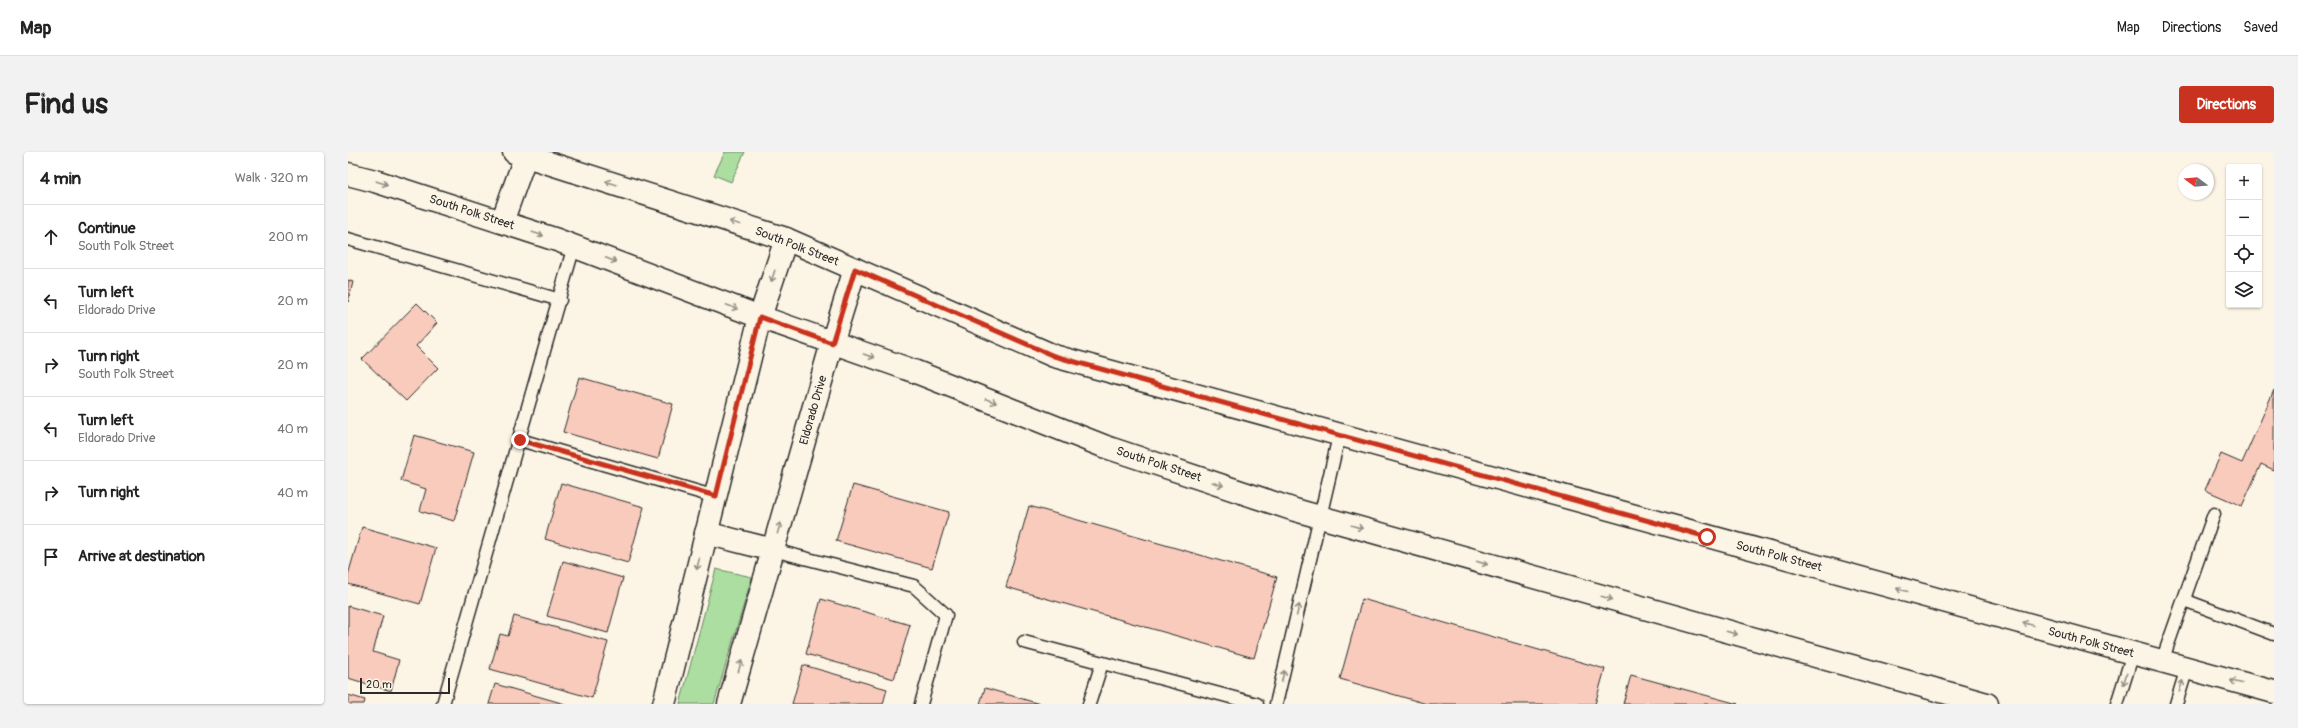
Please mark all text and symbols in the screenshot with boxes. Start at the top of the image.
text: Map [20,16,51,40]
text: Map [2117,19,2140,36]
text: Directions [2162,19,2221,36]
text: Saved [2243,19,2278,36]
button: Directions [2179,86,2274,123]
text: Find us [24,87,108,122]
north arrow [2178,164,2214,200]
map controls [2226,164,2262,308]
button: + [2226,164,2262,200]
text: 4 min [40,168,81,189]
text: Walk · 320 m [235,170,308,186]
one-way arrow [605,179,618,186]
one-way arrow [376,180,389,187]
street label: South Polk Street [427,192,516,233]
button: − [2226,200,2262,236]
text: Continue [78,219,136,238]
one-way arrow [729,219,742,226]
street label: South Polk Street [753,224,841,269]
icon: ahead [40,226,62,248]
text: 200 m [269,229,308,245]
one-way arrow [532,231,545,238]
button: locate [2226,236,2262,272]
text: South Polk Street [78,238,174,254]
one-way arrow [604,257,616,265]
one-way arrow [769,270,777,282]
button: layers [2226,272,2262,308]
text: Turn left [78,283,134,302]
icon: left [40,290,62,312]
text: 20 m [277,293,308,309]
text: Eldorado Drive [78,302,155,318]
one-way arrow [726,303,738,311]
text: Turn right [78,347,139,366]
one-way arrow [863,352,875,360]
icon: right [40,354,62,376]
text: 20 m [277,357,308,373]
text: South Polk Street [78,366,174,382]
street label: Eldorado Drive [796,374,831,447]
one-way arrow [984,398,996,406]
text: Turn left [78,411,134,430]
icon: left [40,418,62,440]
text: 40 m [277,421,308,437]
text: Eldorado Drive [78,430,155,446]
route end [511,431,529,449]
street label: South Polk Street [1114,444,1203,485]
one-way arrow [1211,481,1224,488]
icon: right [40,482,62,504]
text: Turn right [78,483,139,502]
text: 40 m [277,485,308,501]
one-way arrow [776,522,783,535]
one-way arrow [1350,524,1363,531]
route start [1698,528,1716,546]
street label: South Polk Street [1734,538,1824,575]
icon: arrive [40,546,62,568]
text: Arrive at destination [78,547,205,566]
one-way arrow [694,558,702,571]
one-way arrow [1475,560,1488,567]
one-way arrow [1896,586,1909,593]
one-way arrow [1600,595,1613,602]
one-way arrow [1294,604,1302,617]
one-way arrow [2021,620,2034,628]
street label: South Polk Street [2046,624,2136,661]
one-way arrow [1725,630,1738,638]
one-way arrow [737,660,744,673]
one-way arrow [1279,670,1287,683]
one-way arrow [2121,672,2128,685]
scale bar [360,676,450,695]
text: 20 m [366,678,392,691]
one-way arrow [2230,678,2243,685]
one-way arrow [2178,680,2185,693]

